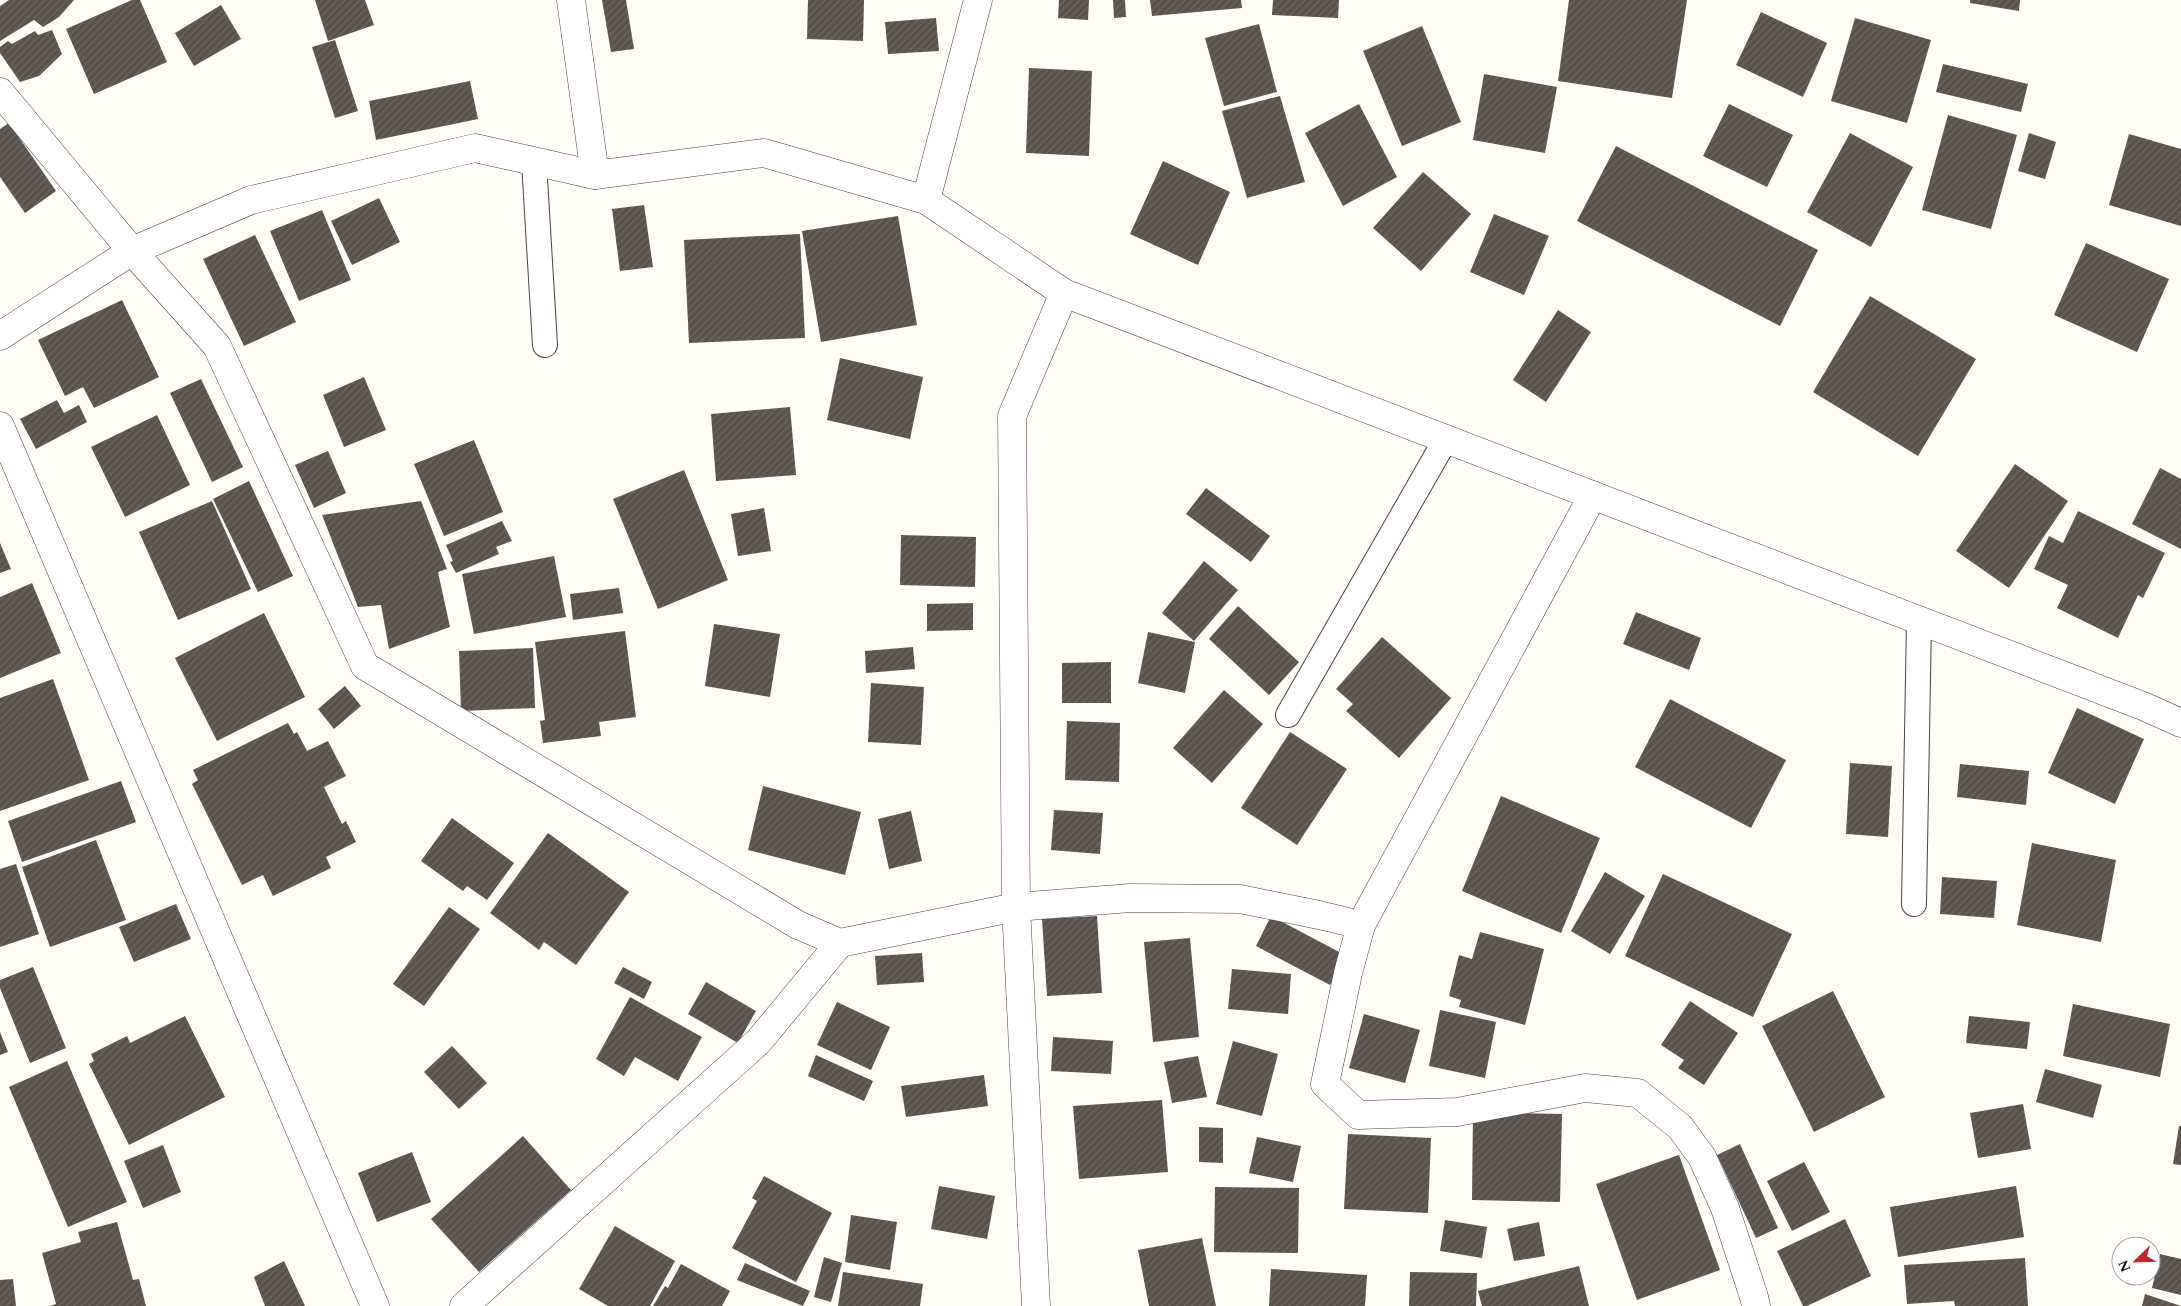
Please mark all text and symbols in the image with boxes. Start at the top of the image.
north arrow [2111,1236,2161,1286]
text: N [2113,1257,2136,1275]

